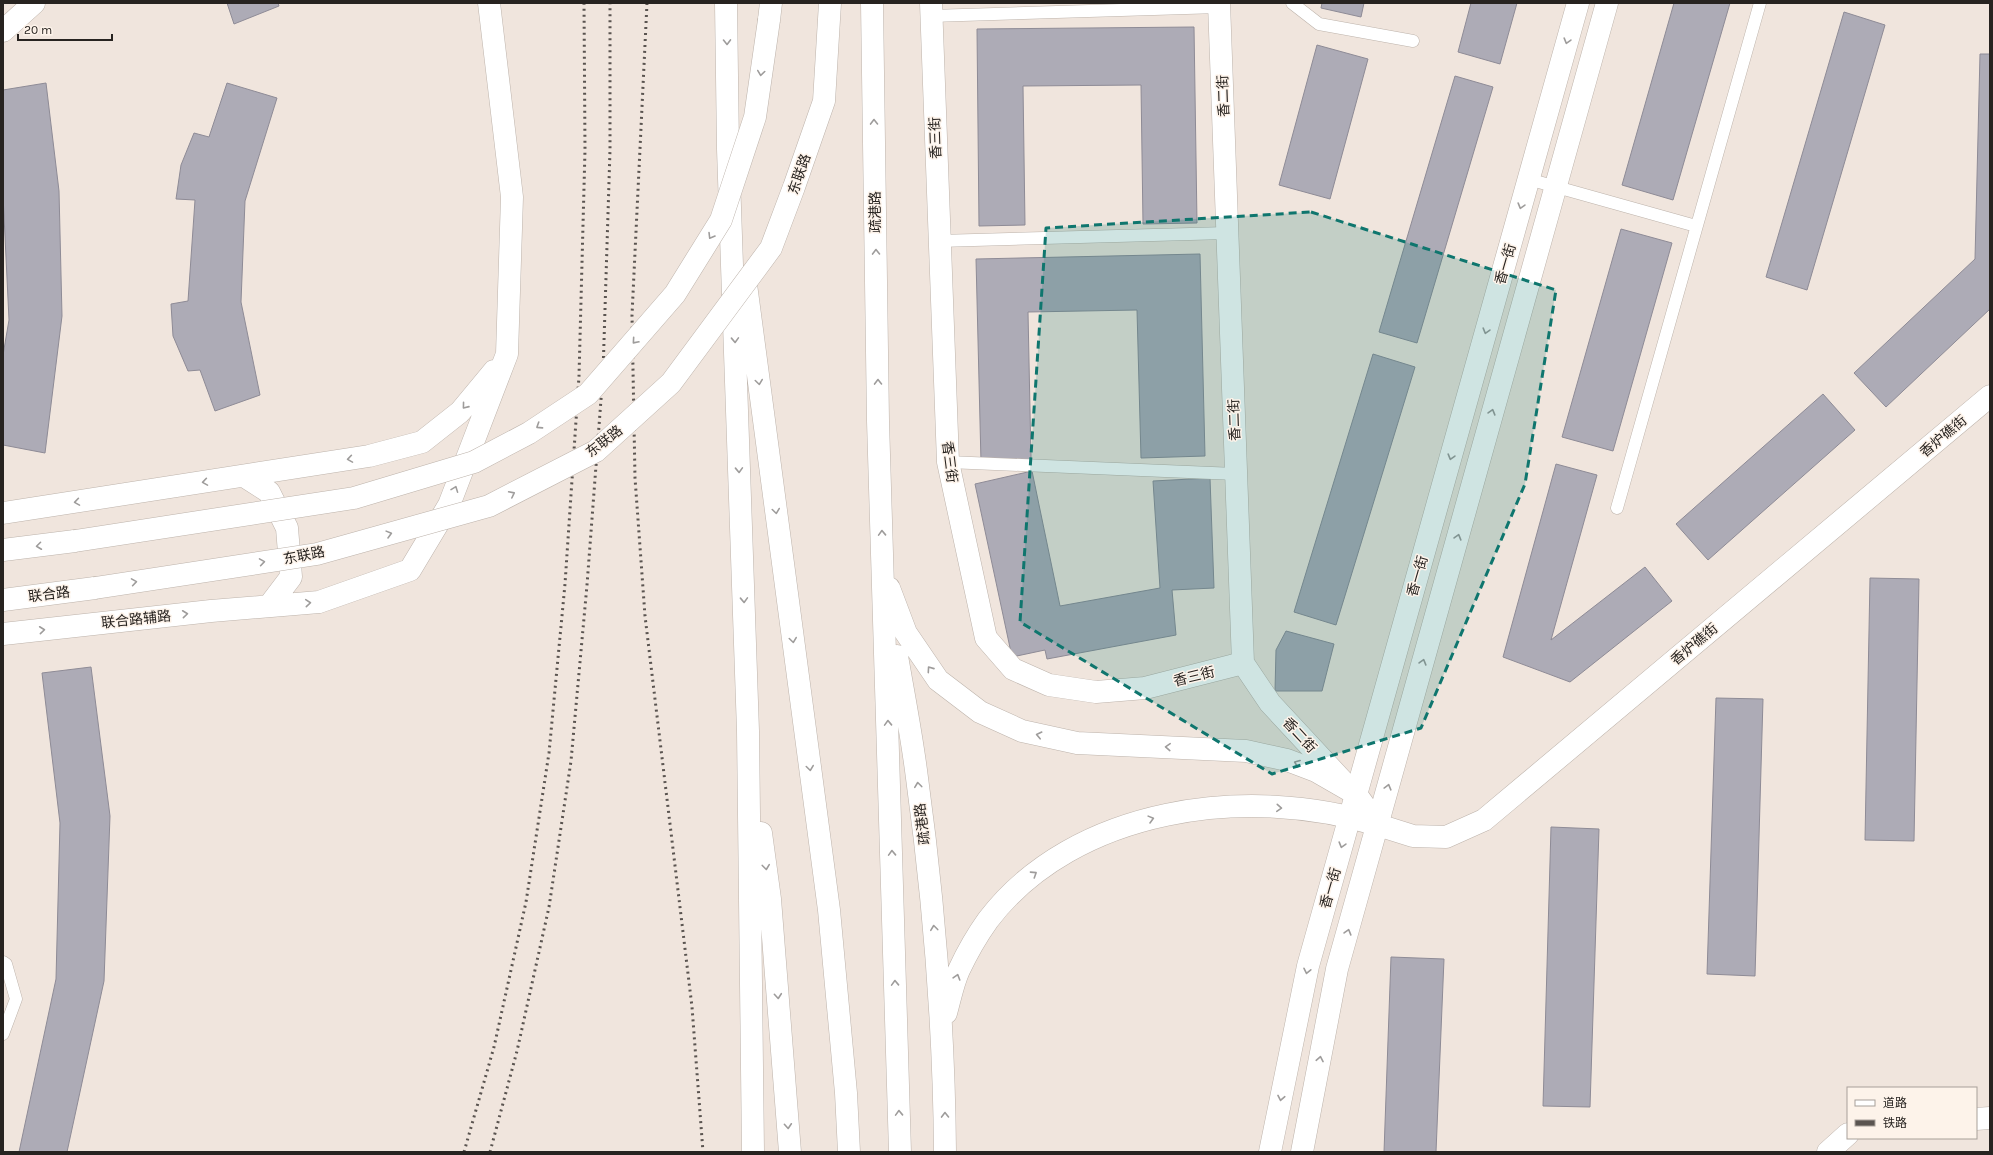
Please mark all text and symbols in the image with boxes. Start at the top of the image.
scale bar [18,16,112,42]
text: 20 m [24,23,52,37]
one-way arrow [1563,37,1572,44]
one-way arrow [722,39,731,45]
one-way arrow [757,69,766,76]
street label: 香二街 [1214,75,1233,117]
street label: 香三街 [926,117,945,159]
one-way arrow [870,119,878,125]
street label: 东联路 [785,152,814,197]
street label: 疏港路 [867,191,884,233]
one-way arrow [1517,202,1526,209]
one-way arrow [708,232,716,239]
street label: 香一街 [1492,242,1519,287]
one-way arrow [872,249,880,255]
one-way arrow [1482,328,1491,335]
one-way arrow [632,336,639,343]
one-way arrow [730,337,739,343]
one-way arrow [754,379,763,385]
one-way arrow [874,379,882,385]
street label: 香二街 [1225,399,1244,441]
one-way arrow [463,402,470,409]
one-way arrow [1488,408,1496,415]
street label: 香炉礁街 [1916,412,1970,461]
one-way arrow [536,422,543,429]
street label: 东联路 [583,422,626,461]
street label: 香三街 [939,440,960,484]
one-way arrow [1447,453,1456,460]
one-way arrow [347,454,353,463]
one-way arrow [735,467,743,473]
one-way arrow [202,477,208,486]
one-way arrow [450,485,458,492]
one-way arrow [508,491,515,499]
one-way arrow [74,497,80,506]
one-way arrow [771,508,780,514]
one-way arrow [385,530,392,539]
one-way arrow [878,530,886,536]
one-way arrow [1453,534,1462,541]
one-way arrow [36,541,42,550]
street label: 东联路 [282,543,326,568]
street label: 香一街 [1404,554,1431,599]
one-way arrow [259,558,265,567]
one-way arrow [131,578,137,587]
street label: 联合路 [27,584,71,605]
one-way arrow [739,597,748,603]
one-way arrow [305,598,311,607]
street label: 联合路辅路 [100,607,172,632]
one-way arrow [182,610,188,619]
street label: 香炉礁街 [1667,620,1721,669]
one-way arrow [39,625,45,634]
one-way arrow [788,636,797,643]
one-way arrow [1418,659,1427,666]
street label: 香三街 [1172,663,1217,690]
one-way arrow [928,666,935,673]
street label: 香二街 [1279,714,1320,756]
one-way arrow [883,720,892,726]
one-way arrow [1036,731,1042,739]
one-way arrow [1165,743,1171,752]
one-way arrow [1293,760,1300,768]
one-way arrow [805,765,814,771]
one-way arrow [914,782,923,788]
one-way arrow [1383,784,1392,791]
street label: 疏港路 [912,802,933,846]
one-way arrow [1276,803,1282,812]
one-way arrow [1147,815,1154,824]
one-way arrow [1338,842,1346,849]
one-way arrow [887,850,896,856]
one-way arrow [761,864,770,870]
street label: 香一街 [1317,866,1344,911]
one-way arrow [1030,872,1037,879]
one-way arrow [930,925,939,931]
one-way arrow [1343,929,1352,936]
one-way arrow [1303,967,1311,974]
one-way arrow [952,974,961,981]
one-way arrow [891,980,900,986]
one-way arrow [773,993,782,999]
one-way arrow [1315,1056,1324,1062]
legend [1847,1087,1977,1139]
one-way arrow [1277,1095,1286,1101]
text: 道路 [1883,1096,1907,1110]
one-way arrow [895,1110,904,1116]
one-way arrow [941,1112,949,1118]
text: 铁路 [1883,1116,1907,1130]
one-way arrow [783,1123,792,1129]

